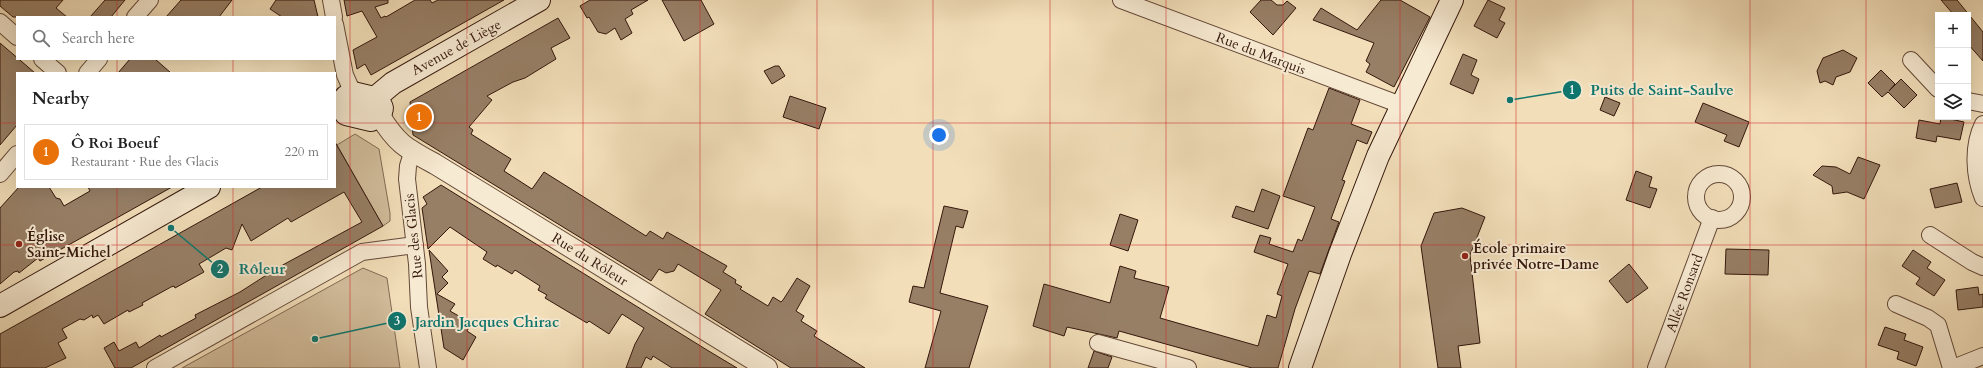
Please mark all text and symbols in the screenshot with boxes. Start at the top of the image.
map controls [1935,12,1971,120]
button: + [1935,12,1971,48]
street label: Avenue de Liège [408,15,504,80]
search box [16,16,336,60]
icon: search [30,27,52,49]
text: Search here [62,28,135,48]
street label: Rue du Marquis [1213,28,1309,79]
button: − [1935,48,1971,84]
callout: Puits de Saint-Saulve [1562,76,1742,103]
text: Puits de Saint-Saulve [1590,80,1734,100]
text: 1 [1569,82,1575,98]
button: layers [1935,84,1971,120]
text: Nearby [32,87,89,110]
pin: 1 [406,102,432,132]
your location [929,125,949,145]
text: Ô Roi Boeuf [71,133,158,153]
text: 1 [43,143,49,161]
text: 220 m [285,143,319,161]
text: Restaurant · Rue des Glacis [71,153,219,171]
street label: Rue des Glacis [400,192,427,279]
place label: Église Saint-Michel [27,226,110,262]
street label: Rue du Rôleur [548,228,632,291]
place label: École primaire privée Notre-Dame [1473,238,1599,274]
marker: Église Saint-Michel [14,239,24,249]
marker: École primaire privée Notre-Dame [1460,251,1470,261]
street label: Allée Ronsard [1662,251,1708,335]
callout: Rôleur [210,255,293,282]
text: Rôleur [239,259,286,279]
text: 2 [217,261,223,277]
callout: Jardin Jacques Chirac [387,308,567,335]
text: Jardin Jacques Chirac [413,312,559,332]
text: 3 [394,313,400,329]

